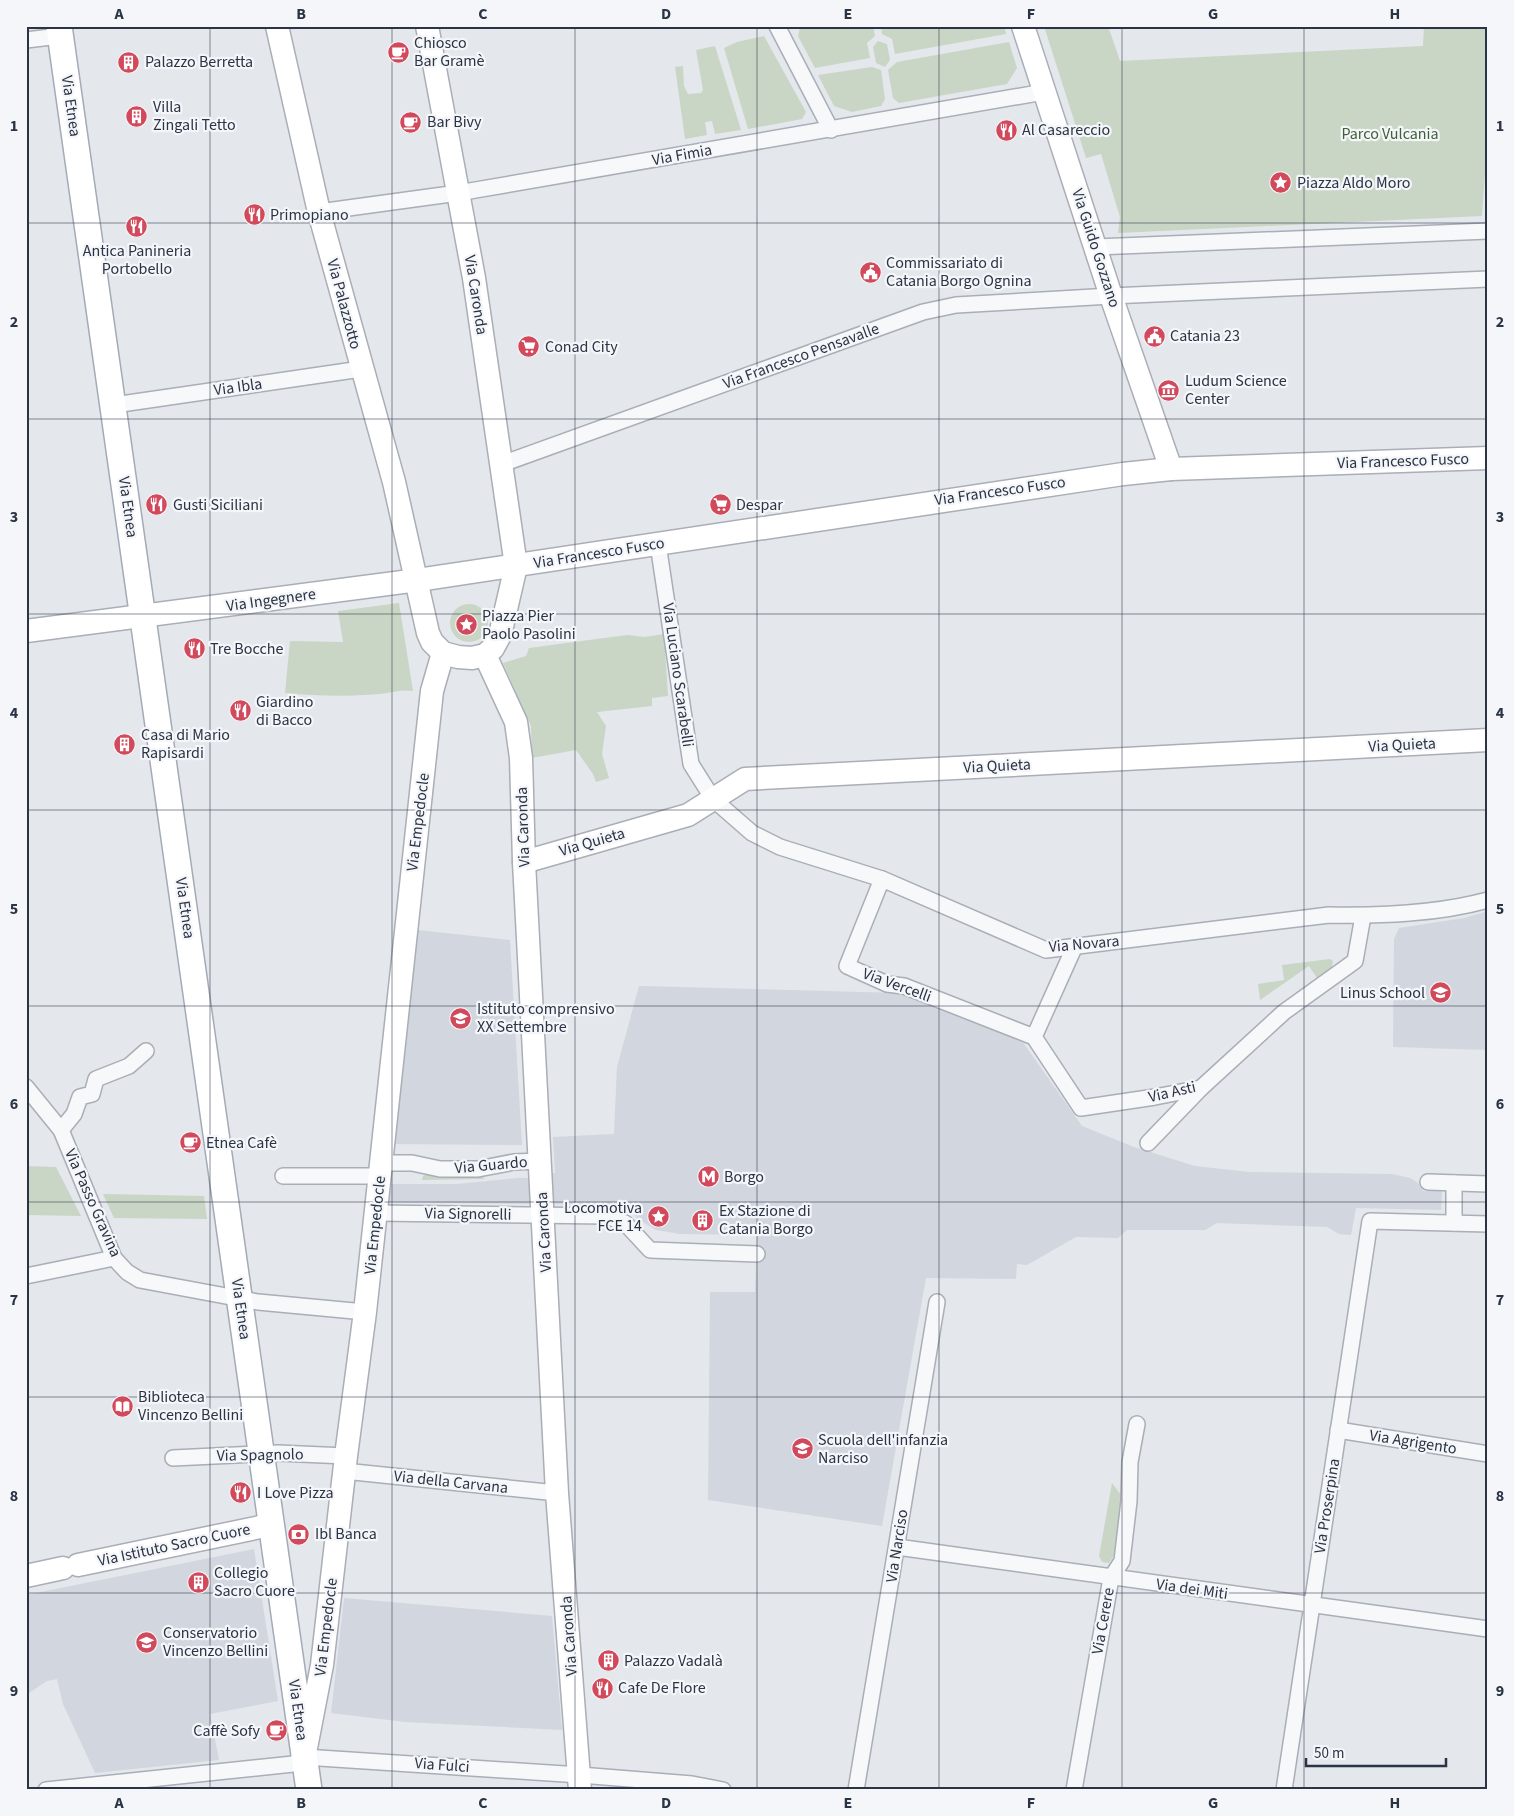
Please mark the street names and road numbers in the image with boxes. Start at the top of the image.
street label: Via Etnea [56,74,86,138]
street label: Via Fimia [650,139,714,171]
street label: Via Guido Gozzano [1066,186,1126,310]
street label: Via Caronda [459,254,493,336]
street label: Via Palazzotto [321,256,367,352]
street label: Via Francesco Pensavalle [720,317,882,395]
street label: Via Ibla [212,373,264,401]
street label: Via Francesco Fusco [1337,448,1469,474]
street label: Via Francesco Fusco [933,471,1067,511]
street label: Via Etnea [113,475,143,539]
street label: Via Francesco Fusco [532,532,666,574]
street label: Via Ingegnere [225,583,317,617]
street label: Via Luciano Scarabelli [657,601,699,749]
street label: Via Quieta [1368,732,1436,758]
street label: Via Quieta [963,753,1031,779]
street label: Via Empedocle [401,772,435,872]
street label: Via Caronda [511,786,535,868]
street label: Via Quieta [556,822,628,862]
street label: Via Etnea [170,876,200,940]
street label: Via Novara [1048,930,1120,958]
street label: Via Vercelli [860,962,934,1008]
street label: Via Asti [1146,1076,1198,1108]
street label: Via Passo Gravina [59,1145,127,1261]
street label: Via Guardo [454,1151,528,1179]
street label: Via Empedocle [359,1175,391,1275]
street label: Via Caronda [531,1191,557,1273]
street label: Via Signorelli [424,1202,512,1226]
street label: Via Etnea [226,1277,256,1341]
street label: Via Agrigento [1368,1424,1458,1460]
street label: Via Spagnolo [216,1443,304,1467]
street label: Via Proserpina [1309,1457,1345,1555]
street label: Via della Carvana [393,1465,509,1499]
street label: Via Narciso [880,1508,914,1584]
street label: Via Istituto Sacro Cuore [96,1518,252,1572]
street label: Via dei Miti [1155,1573,1229,1605]
street label: Via Empedocle [309,1577,343,1677]
street label: Via Cerere [1086,1586,1120,1656]
street label: Via Caronda [555,1595,583,1677]
street label: Via Etnea [283,1678,313,1742]
street label: Via Fulci [414,1752,470,1778]

